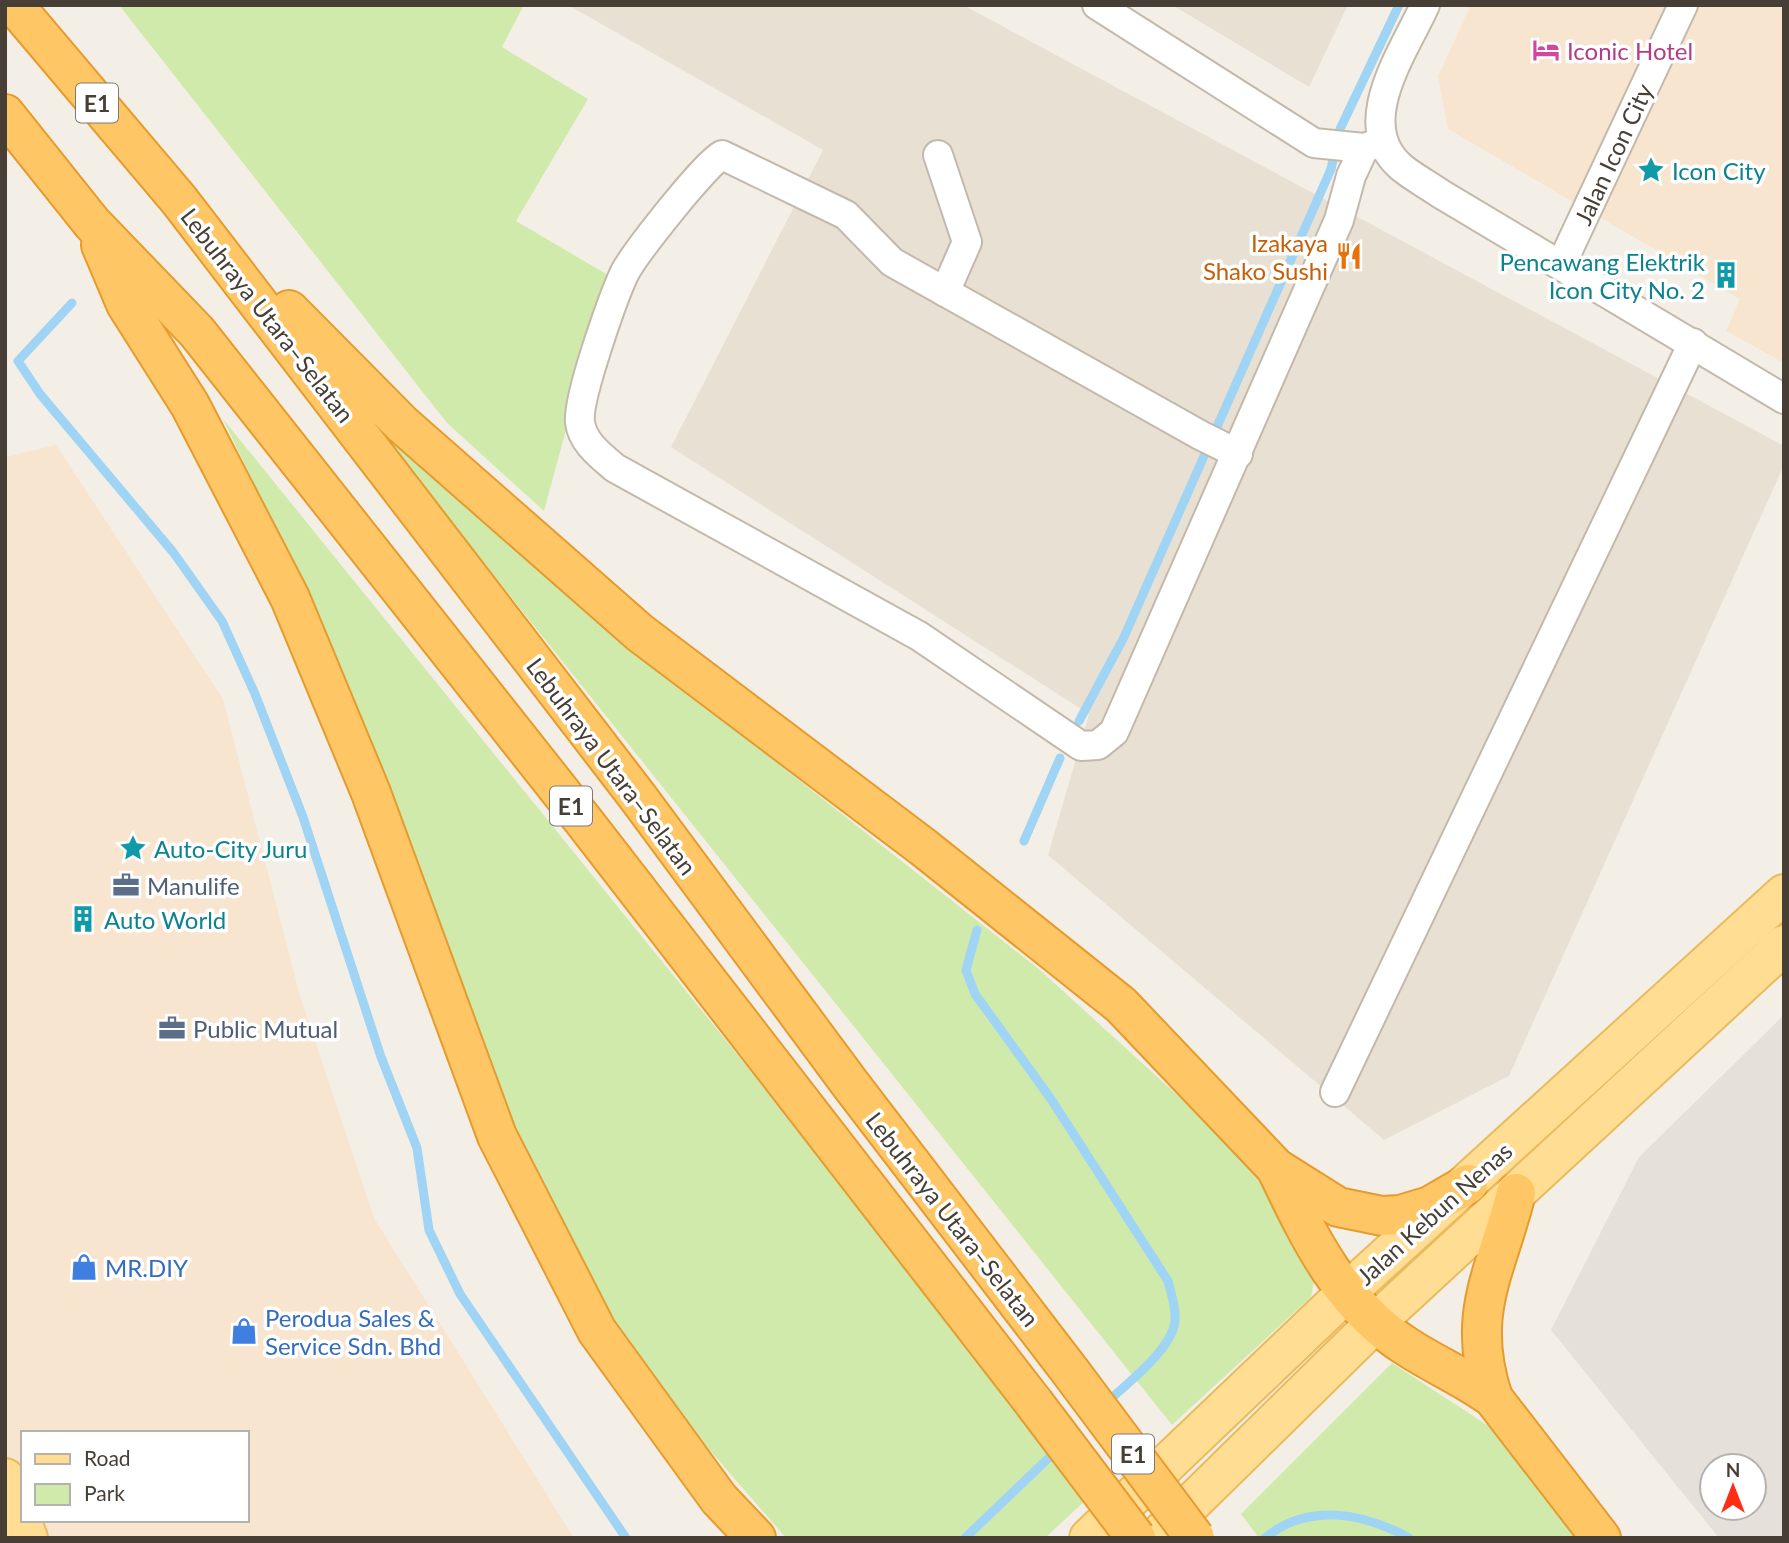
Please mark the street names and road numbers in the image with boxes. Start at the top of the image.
street label: Jalan Icon City [1568,78,1659,229]
road number: E1 [76,83,118,122]
street label: Lebuhraya Utara–Selatan [175,202,361,428]
street label: Lebuhraya Utara–Selatan [521,652,703,880]
road number: E1 [550,786,592,826]
street label: Lebuhraya Utara–Selatan [860,1106,1046,1332]
street label: Jalan Kebun Nenas [1350,1136,1518,1290]
road number: E1 [1112,1434,1154,1474]

